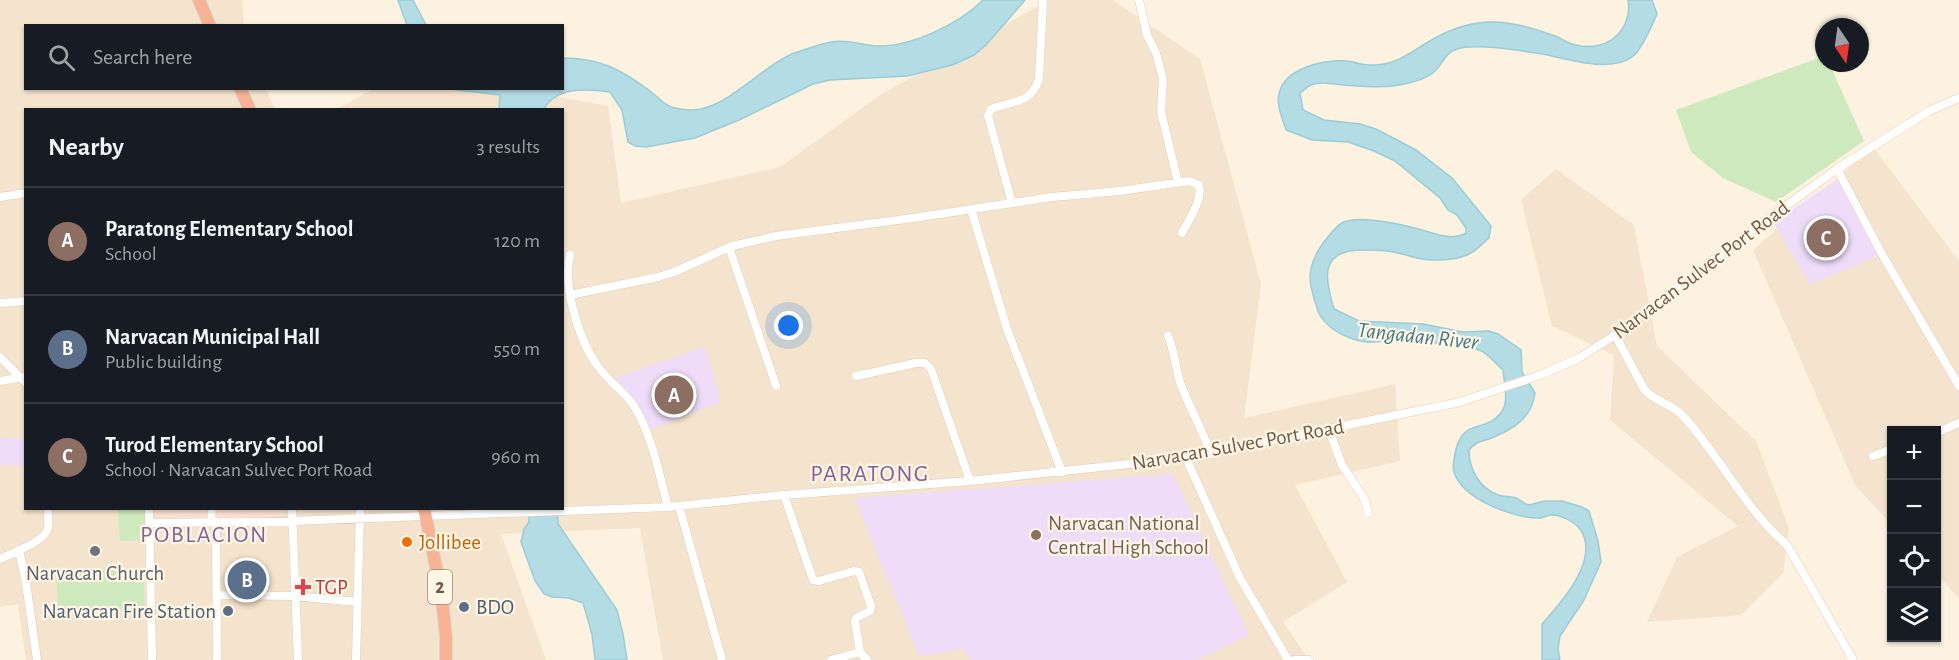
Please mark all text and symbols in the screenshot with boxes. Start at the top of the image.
north arrow [1815,18,1869,72]
search box [24,24,564,90]
icon: search [45,41,78,74]
text: Search here [93,46,192,68]
text: Nearby [48,134,124,160]
text: 3 results [476,137,540,157]
street label: Narvacan Sulvec Port Road [1609,197,1793,343]
pin: C [1806,216,1846,260]
text: Paratong Elementary School [105,218,354,240]
text: A [62,231,74,251]
text: 120 m [494,231,540,251]
text: School [105,244,157,264]
your location [774,311,803,340]
water label: Tangadan River [1356,319,1480,353]
text: Narvacan Municipal Hall [105,326,320,348]
text: B [62,339,73,359]
text: 550 m [493,339,540,359]
text: Public building [105,352,222,372]
pin: A [654,372,694,418]
street label: Narvacan Sulvec Port Road [1130,416,1346,474]
map controls [1887,426,1941,642]
button: + [1887,426,1941,480]
text: Turod Elementary School [105,434,324,456]
text: C [62,447,73,467]
text: 960 m [491,447,540,467]
text: School · Narvacan Sulvec Port Road [105,460,372,480]
district label: PARATONG [810,462,930,486]
button: − [1887,480,1941,534]
place label: Narvacan National Central High School [1048,513,1209,558]
district label: POBLACION [140,523,268,547]
marker: Narvacan National Central High School [1029,528,1043,542]
place label: Jollibee [419,532,481,553]
button: locate [1887,534,1941,588]
marker: Jollibee [400,535,414,549]
marker: Narvacan Church [88,544,102,558]
pin: B [228,558,266,602]
place label: Narvacan Church [26,563,164,584]
road number: 2 [428,570,452,604]
place label: TGP [315,577,348,598]
marker: TGP [296,580,310,594]
button: layers [1887,588,1941,642]
place label: BDO [476,597,514,618]
marker: BDO [457,600,471,614]
place label: Narvacan Fire Station [43,601,216,622]
marker: Narvacan Fire Station [221,604,235,618]

